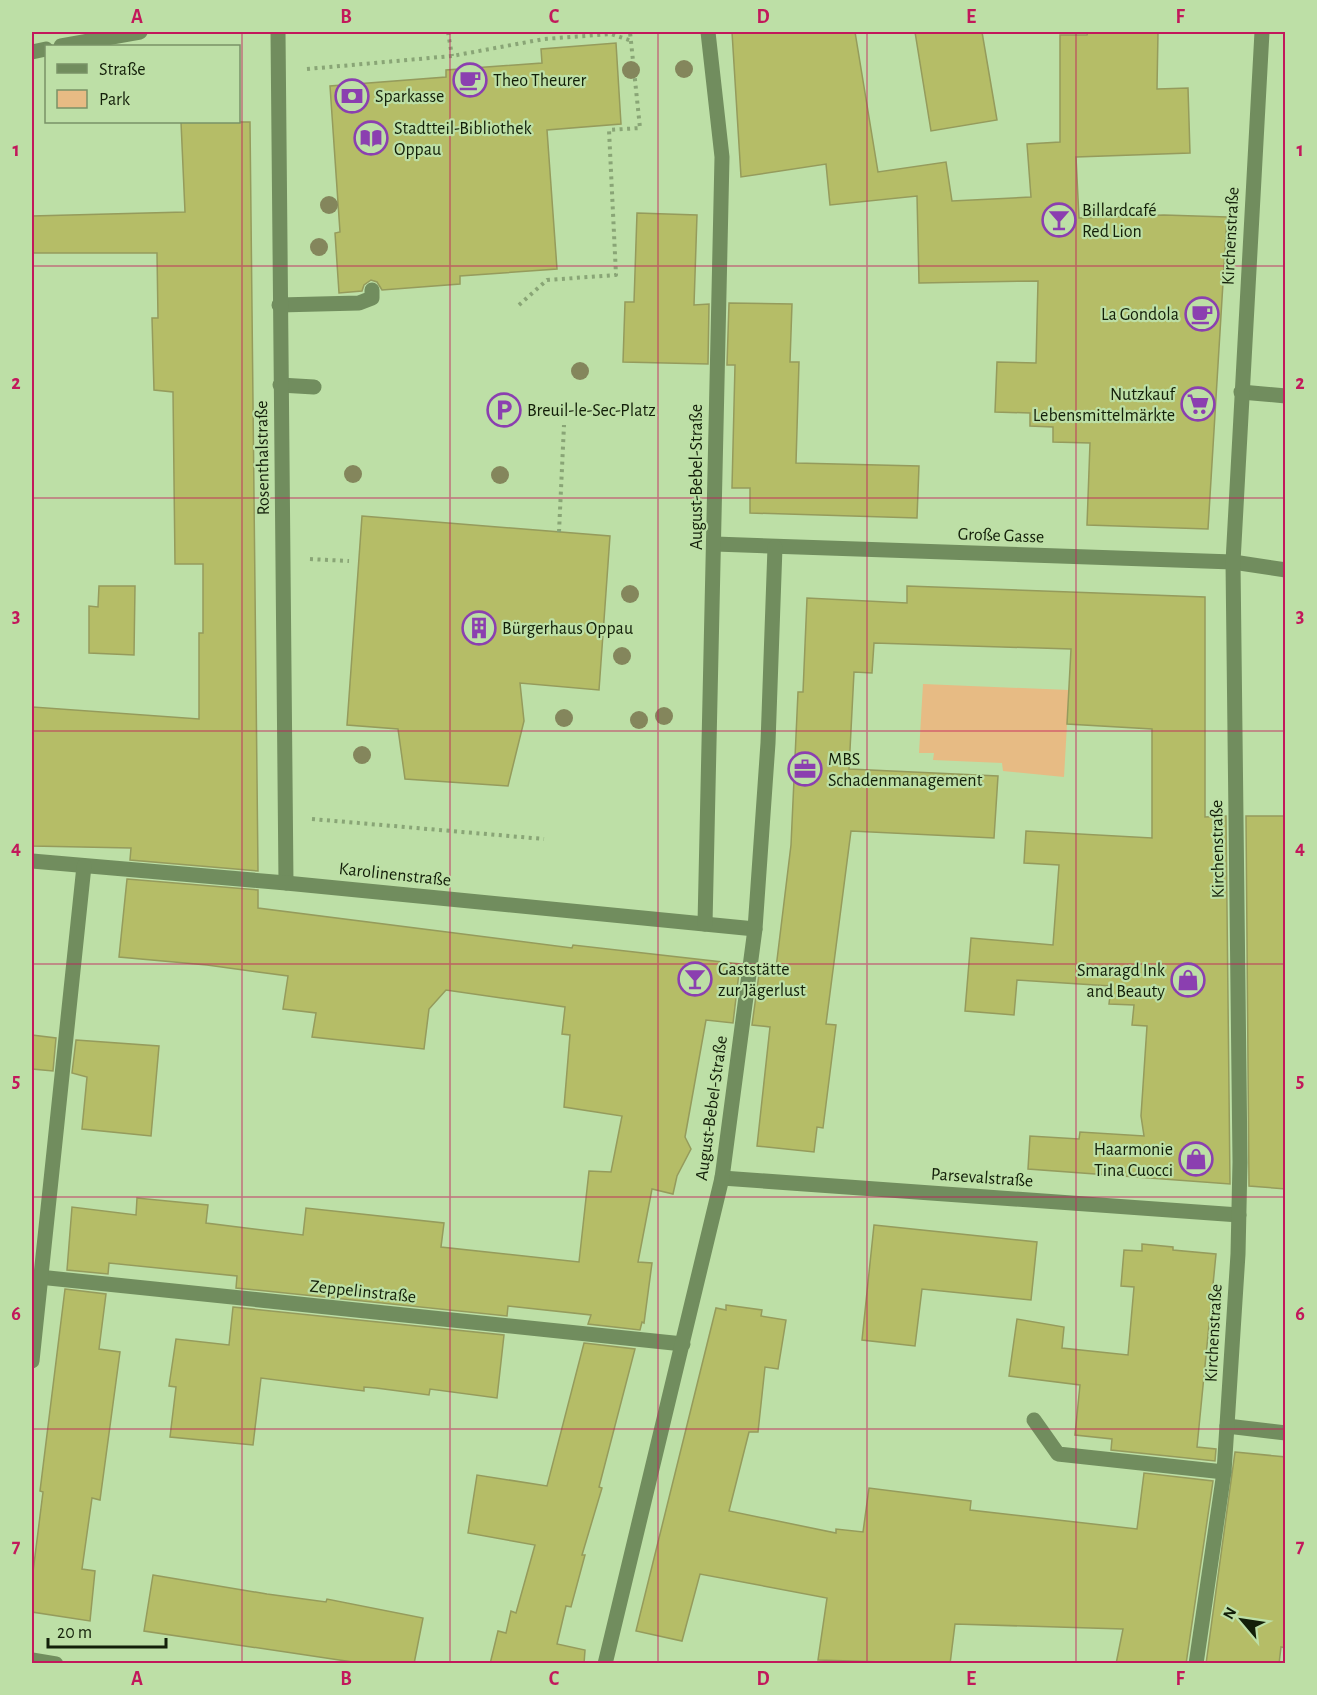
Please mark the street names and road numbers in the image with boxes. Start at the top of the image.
street label: Kirchenstraße [1219,186,1243,286]
street label: Rosenthalstraße [253,400,273,516]
street label: August-Bebel-Straße [688,404,706,550]
street label: Große Gasse [957,525,1045,547]
street label: Kirchenstraße [1208,800,1228,898]
street label: Karolinenstraße [338,860,452,890]
street label: August-Bebel-Straße [693,1035,731,1182]
street label: Parsevalstraße [930,1165,1034,1191]
street label: Zeppelinstraße [309,1277,417,1307]
street label: Kirchenstraße [1202,1283,1226,1383]

